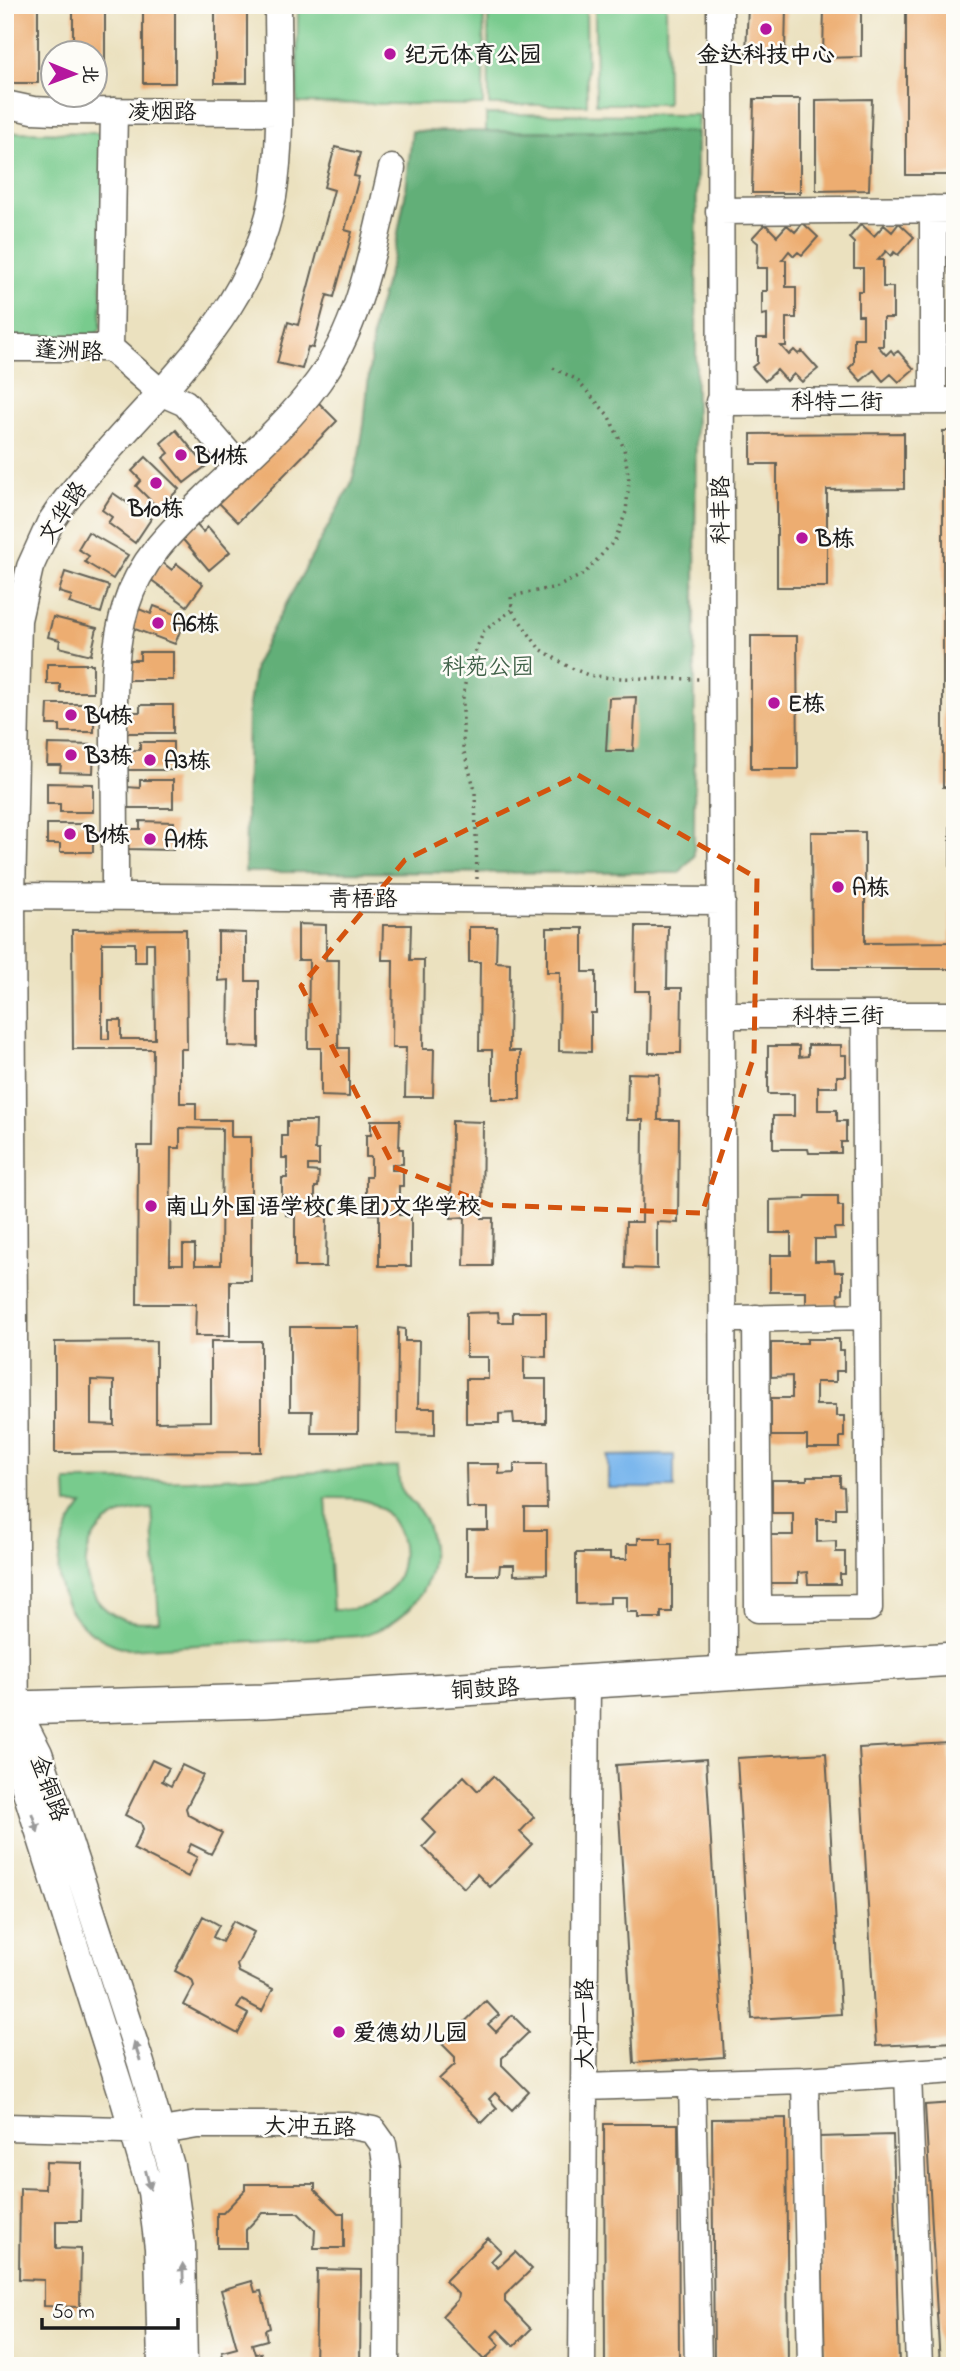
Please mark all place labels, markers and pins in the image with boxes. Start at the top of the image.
marker: 金达科技中心 [758,21,774,37]
place label: 纪元体育公园 [404,40,542,73]
place label: 金达科技中心 [697,40,835,73]
marker: 纪元体育公园 [382,46,398,62]
place label: B11栋 [194,441,248,474]
marker: B11栋 [173,447,189,463]
marker: B10栋 [148,475,164,491]
place label: B10栋 [127,494,184,527]
place label: B栋 [815,524,854,557]
marker: B栋 [794,530,810,546]
place label: A6栋 [172,609,219,642]
marker: A6栋 [150,615,166,631]
place label: E栋 [788,689,825,722]
marker: E栋 [766,695,782,711]
place label: B4栋 [84,701,133,734]
marker: B4栋 [63,707,79,723]
place label: B3栋 [84,741,133,774]
place label: A3栋 [164,746,211,779]
marker: B3栋 [63,747,79,763]
marker: A3栋 [142,752,158,768]
place label: B1栋 [83,820,130,853]
place label: A1栋 [164,825,208,858]
marker: B1栋 [62,826,78,842]
marker: A1栋 [142,831,158,847]
place label: A栋 [852,873,889,906]
marker: A栋 [830,879,846,895]
place label: 南山外国语学校(集团)文华学校 [165,1192,480,1225]
marker: 南山外国语学校(集团)文华学校 [143,1198,159,1214]
place label: 爱德幼儿园 [353,2018,468,2051]
marker: 爱德幼儿园 [331,2024,347,2040]

